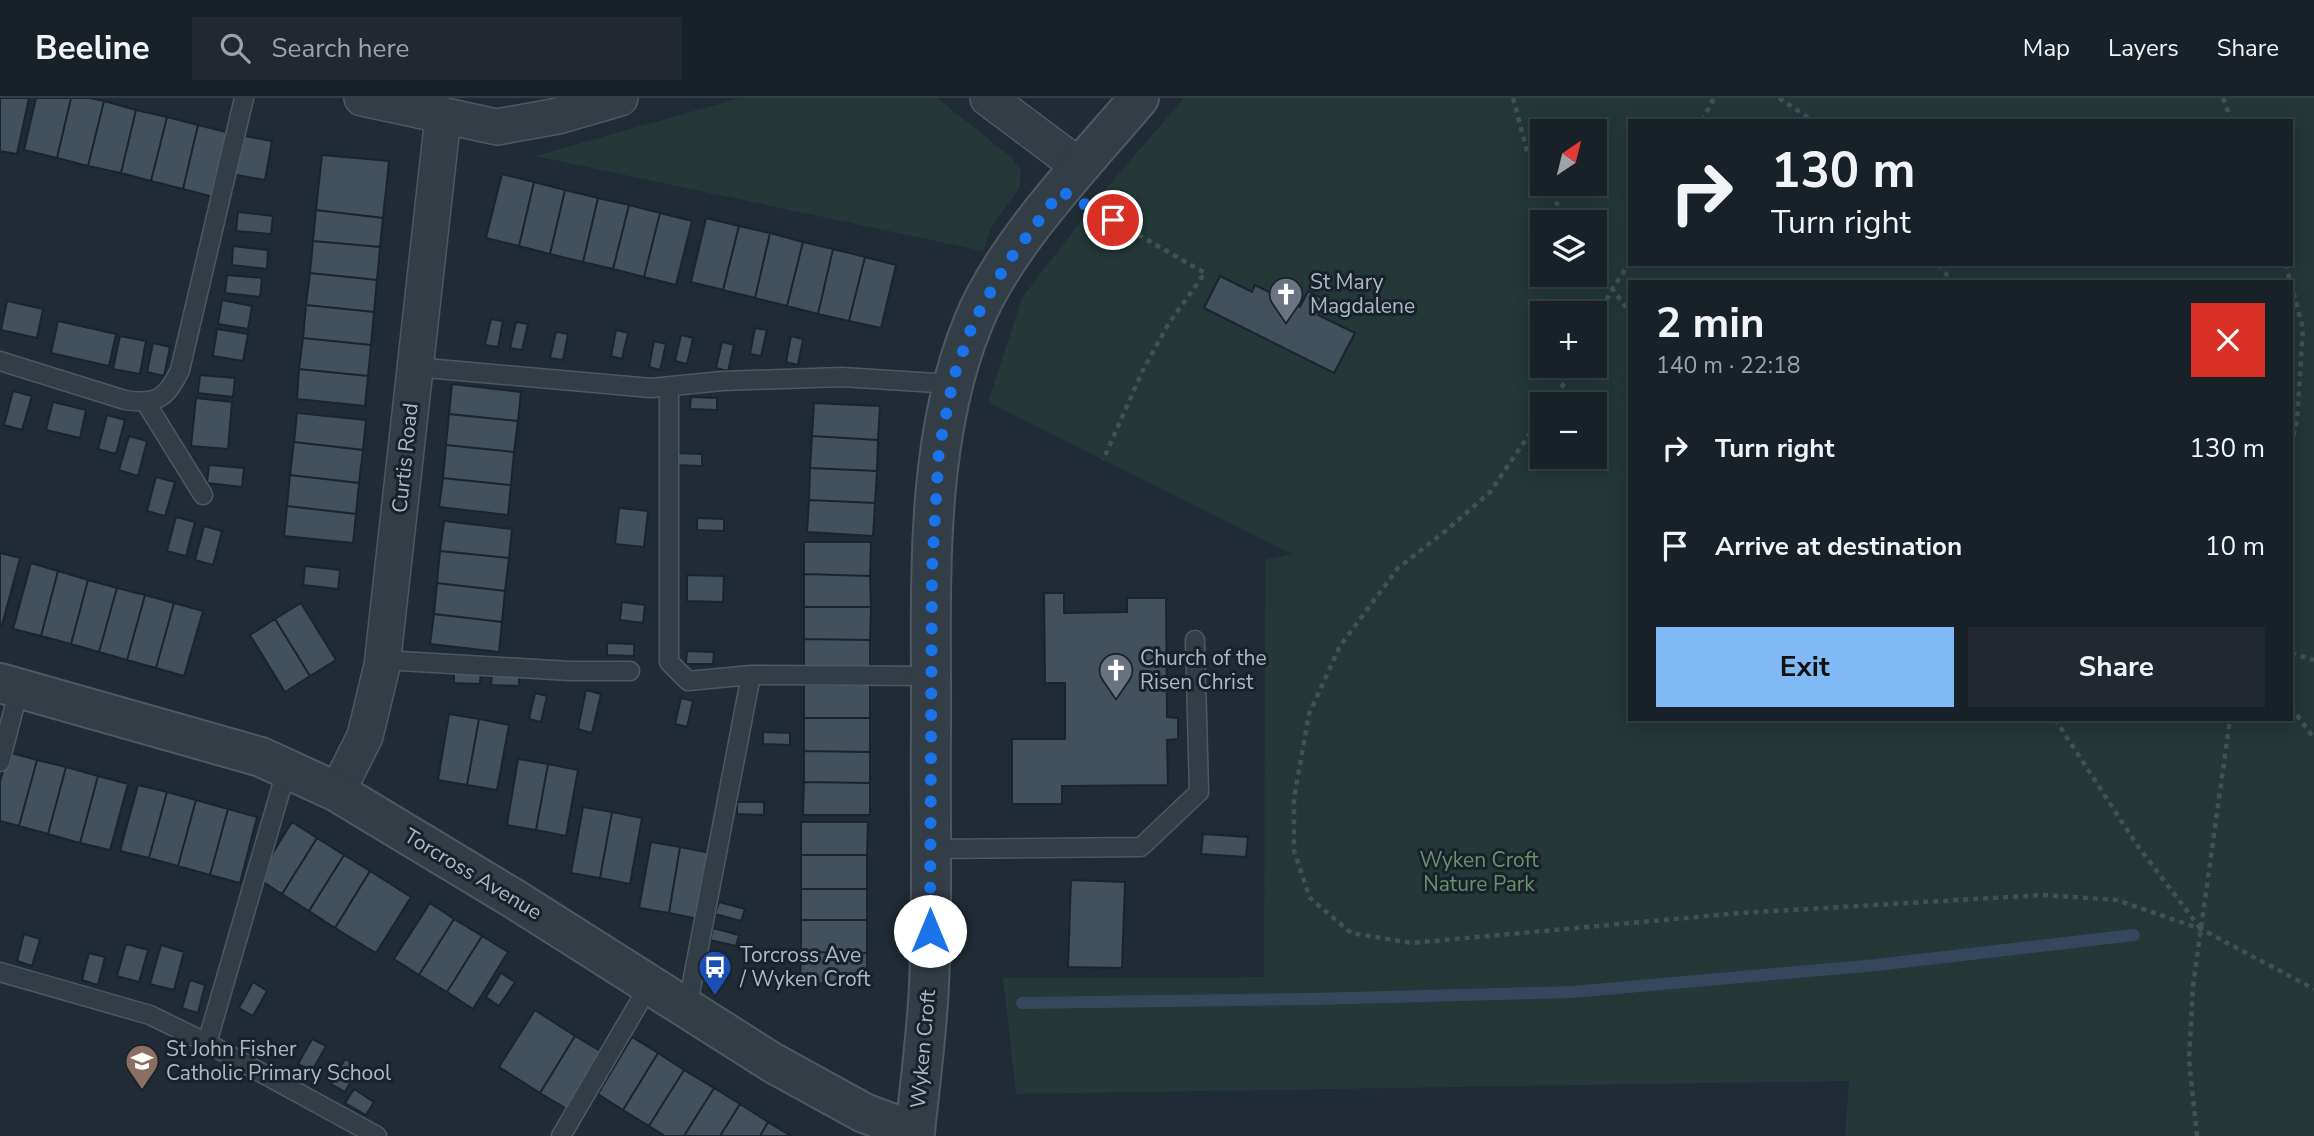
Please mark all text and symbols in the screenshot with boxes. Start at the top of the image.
search box [192,17,682,80]
text: Beeline [35,26,150,71]
icon: search [216,29,254,67]
text: Search here [272,31,409,66]
text: Map [2023,32,2070,64]
text: Layers [2108,32,2179,64]
text: Share [2217,32,2279,64]
north arrow [1530,119,1606,196]
map controls [1530,119,1607,469]
text: 130 m [1771,137,1915,204]
icon: right [1656,147,1747,238]
pin [1083,190,1143,250]
icon: arrive [1094,201,1132,239]
text: Turn right [1771,201,1911,244]
button: layers [1530,210,1607,287]
place label: St Mary Magdalene [1310,268,1415,320]
church icon: St Mary Magdalene [1267,275,1305,324]
text: 2 min [1656,295,1765,352]
button: + [1530,301,1607,378]
button: close [2191,303,2265,377]
text: 140 m · 22:18 [1656,350,1801,381]
button: − [1530,392,1607,469]
street label: Curtis Road [385,402,425,514]
icon: right [1656,429,1694,467]
text: Turn right [1715,431,1834,466]
text: 130 m [2189,431,2265,466]
icon: arrive [1656,527,1694,565]
text: Arrive at destination [1715,529,1962,564]
text: 10 m [2205,529,2265,564]
button: Exit [1656,627,1954,707]
button: Share [1968,627,2265,707]
place label: Church of the Risen Christ [1140,644,1267,696]
church icon: Church of the Risen Christ [1097,651,1135,700]
street label: Torcross Avenue [399,822,547,926]
park label: Wyken Croft Nature Park [1419,846,1539,898]
position arrow [893,894,967,968]
place label: Torcross Ave / Wyken Croft [739,941,871,993]
bus stop icon: Torcross Ave / Wyken Croft [696,948,734,997]
street label: Wyken Croft [904,988,942,1110]
place label: St John Fisher Catholic Primary School [166,1035,392,1087]
school or university icon: St John Fisher Catholic Primary School [123,1042,161,1091]

